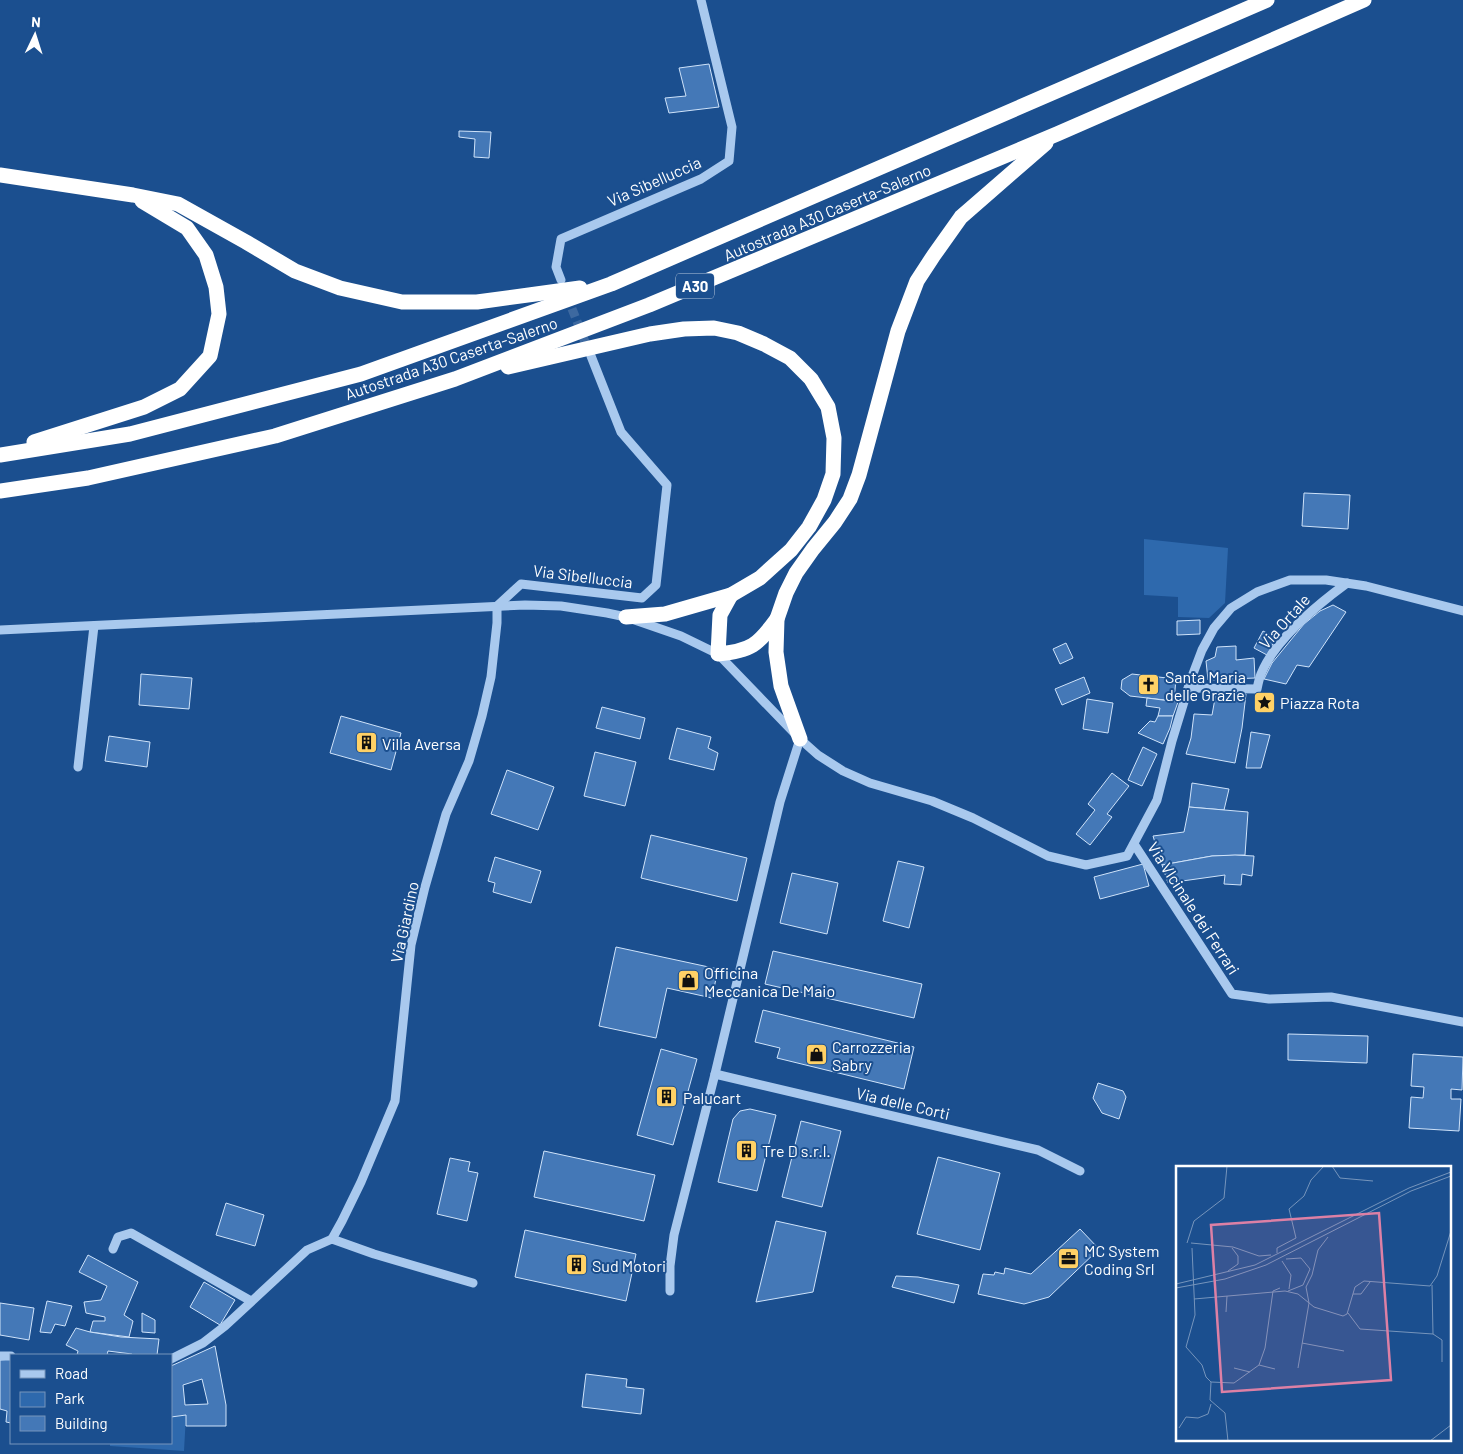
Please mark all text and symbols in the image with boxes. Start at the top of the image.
north arrow [10,10,60,60]
text: N [31,13,41,30]
street label: Via Sibelluccia [604,152,704,210]
street label: Autostrada A30 Caserta-Salerno [720,160,934,264]
road number: A30 [676,274,714,298]
street label: Autostrada A30 Caserta-Salerno [342,313,560,403]
street label: Via Sibelluccia [532,560,634,592]
street label: Via Ortale [1254,590,1314,652]
place label: Santa Maria delle Grazie [1165,667,1246,704]
church icon: Santa Maria delle Grazie [1137,673,1161,697]
place icon: Piazza Rota [1252,690,1276,714]
place label: Piazza Rota [1280,693,1360,712]
building icon: Villa Aversa [354,731,378,755]
place label: Villa Aversa [382,734,461,753]
street label: Via VIcinale dei Ferrari [1144,838,1244,978]
street label: Via Giardino [386,880,422,964]
place label: Officina Meccanica De Maio [704,963,835,1000]
shop icon: Officina Meccanica De Maio [676,969,700,993]
place label: Carrozzeria Sabry [832,1037,911,1074]
shop icon: Carrozzeria Sabry [804,1043,828,1067]
street label: Via delle Corti [854,1083,952,1123]
building icon: Palucart [655,1085,679,1109]
place label: Palucart [683,1088,741,1107]
building icon: Tre D s.r.l. [734,1138,758,1162]
place label: Tre D s.r.l. [762,1141,831,1160]
inset map [1176,1166,1450,1442]
place label: MC System Coding Srl [1084,1241,1160,1278]
office icon: MC System Coding Srl [1056,1247,1080,1271]
building icon: Sud Motori [564,1253,588,1277]
place label: Sud Motori [592,1256,666,1275]
legend [10,1354,172,1444]
text: Road [55,1364,88,1382]
text: Park [55,1389,85,1407]
text: Building [55,1414,108,1432]

